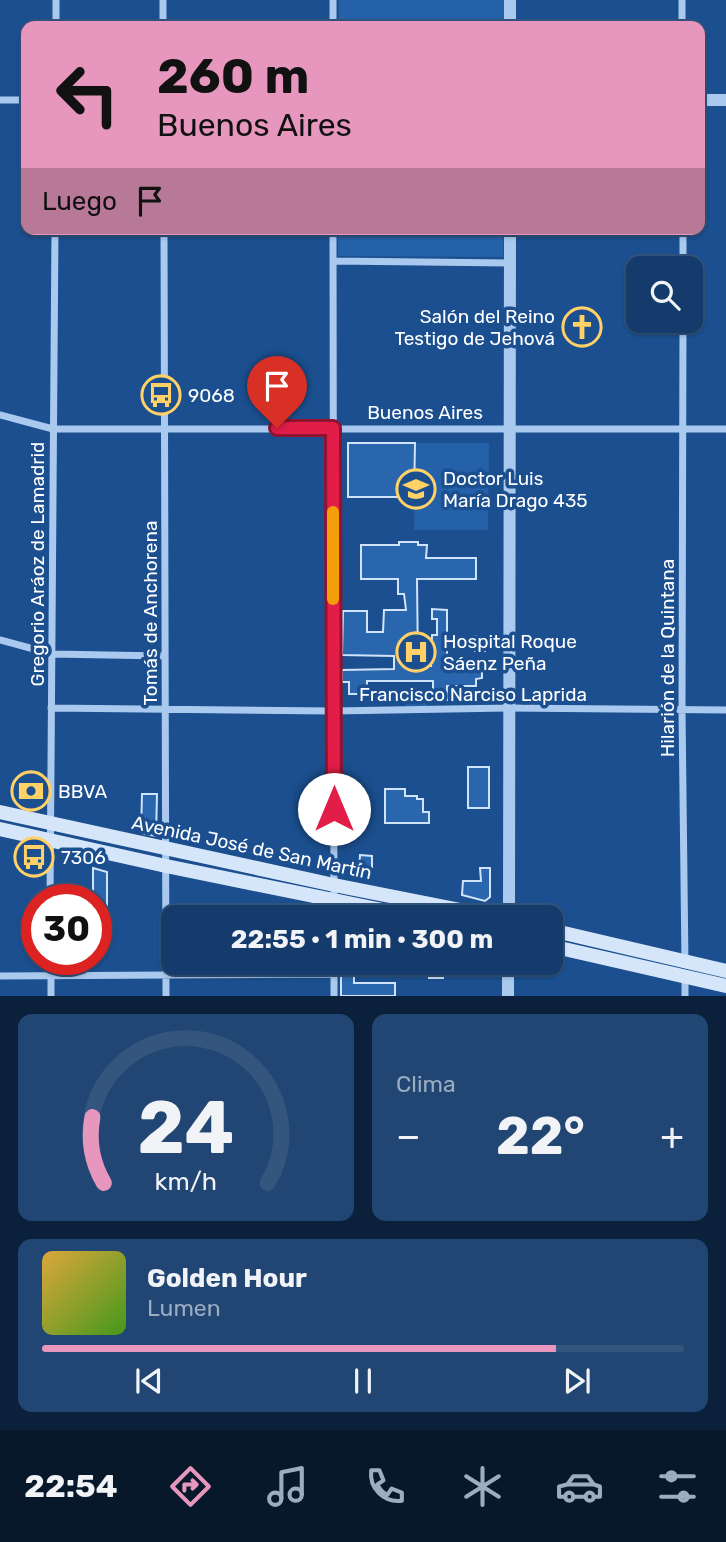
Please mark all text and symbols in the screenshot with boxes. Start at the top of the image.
text: 260 m [157,47,309,105]
icon: left [42,49,133,140]
text: Buenos Aires [157,106,352,144]
icon: arrive [131,182,169,220]
text: Luego [42,186,117,217]
map controls [626,256,703,333]
button: search [626,256,703,333]
place label: Salón del Reino Testigo de Jehová [395,305,555,350]
church icon: Salón del Reino Testigo de Jehová [561,306,603,348]
pin [247,356,307,428]
icon: arrive [258,367,296,405]
bus stop icon: 9068 [140,374,182,416]
place label: 9068 [188,384,235,407]
street label: Buenos Aires [367,401,483,424]
street label: Gregorio Aráoz de Lamadrid [26,442,49,686]
place label: Doctor Luis María Drago 435 [443,467,588,512]
school or university icon: Doctor Luis María Drago 435 [395,468,437,510]
street label: Tomás de Anchorena [139,521,162,705]
street label: Hilarión de la Quintana [656,559,679,757]
place label: Hospital Roque Sáenz Peña [443,630,577,675]
hospital icon: Hospital Roque Sáenz Peña [395,631,437,673]
street label: Francisco Narciso Laprida [359,683,587,706]
bank icon: BBVA [10,770,52,812]
position arrow [297,772,371,846]
place label: BBVA [58,780,108,803]
street label: Avenida José de San Martín [130,811,374,884]
bus stop icon: 7306 [13,836,55,878]
place label: 7306 [61,846,106,869]
speed limit sign: 30 [21,884,112,975]
text: 22:55 · 1 min · 300 m [231,924,493,955]
text: Clima [396,1070,456,1098]
text: 24 [138,1086,234,1172]
text: 22° [496,1105,585,1167]
text: − [396,1113,421,1159]
text: + [660,1113,684,1159]
text: km/h [155,1167,217,1196]
text: Golden Hour [147,1263,307,1294]
text: Lumen [147,1294,221,1322]
icon: previous [130,1362,168,1400]
icon: pause [344,1362,382,1400]
icon: next [558,1362,596,1400]
icon: directions [166,1462,215,1511]
icon: music [263,1462,312,1511]
icon: phone [361,1462,410,1511]
icon: climate [458,1462,507,1511]
icon: car [555,1462,604,1511]
icon: filters [653,1462,702,1511]
text: 22:54 [24,1467,118,1505]

